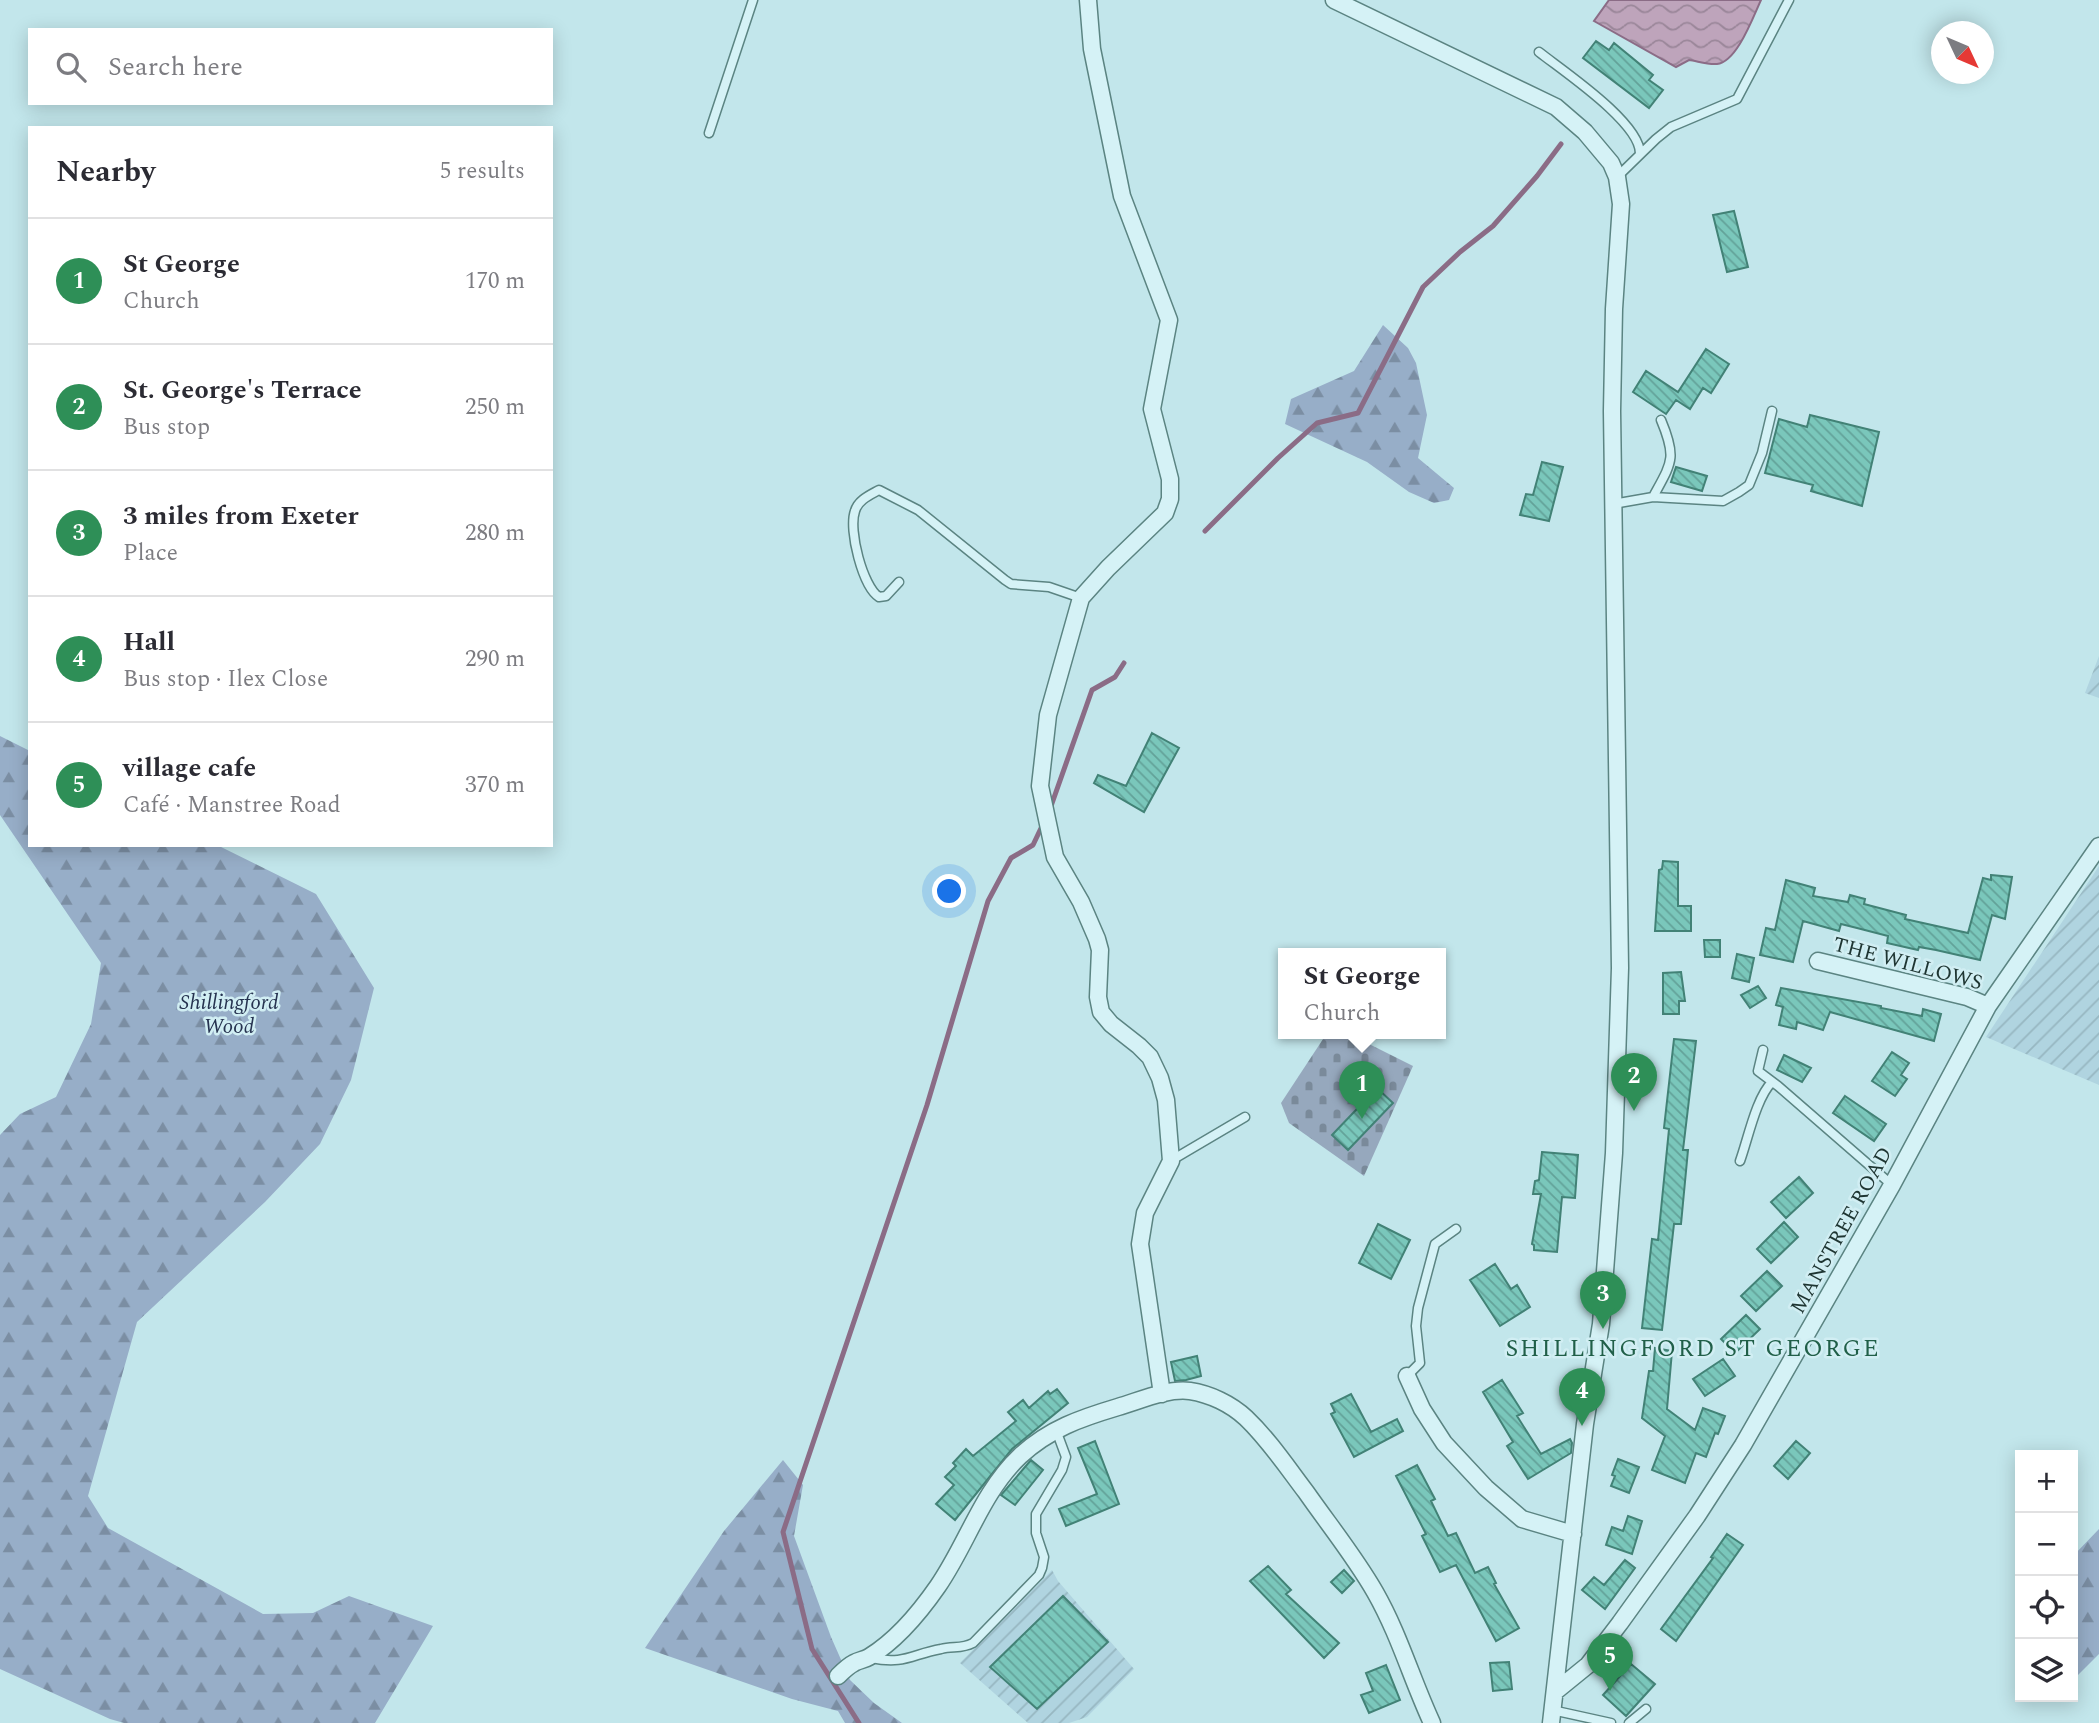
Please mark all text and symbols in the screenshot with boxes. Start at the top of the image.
north arrow [1931,21,1994,84]
search box [28,28,553,105]
text: Search here [108,47,243,87]
icon: search [52,48,90,86]
text: Nearby [56,149,155,195]
text: 5 results [440,154,525,189]
text: St George [123,244,240,284]
text: 1 [73,264,85,299]
text: 170 m [465,264,525,299]
text: Church [123,284,200,319]
text: St. George's Terrace [123,370,362,410]
text: 2 [73,390,85,425]
text: 250 m [465,390,525,425]
text: Bus stop [123,410,210,445]
text: 3 miles from Exeter [123,496,359,536]
text: 3 [73,516,85,551]
text: 280 m [465,516,525,551]
text: Place [123,536,178,571]
text: Hall [123,622,175,662]
text: 4 [73,642,85,677]
text: 290 m [465,642,525,677]
text: Bus stop · Ilex Close [123,662,328,697]
text: village cafe [123,748,256,788]
text: 5 [73,768,85,803]
text: 370 m [465,768,525,803]
text: Café · Manstree Road [123,788,341,823]
your location [932,874,966,908]
street label: THE WILLOWS [1829,929,1986,999]
popup [1278,948,1446,1039]
text: St George [1304,956,1420,996]
park label: Shillingford Wood [179,987,279,1043]
text: Church [1304,996,1380,1031]
pin: 2 [1611,1053,1657,1111]
pin: 1 [1339,1061,1385,1119]
street label: MANSTREE ROAD [1783,1141,1901,1320]
pin: 3 [1580,1271,1626,1329]
district label: SHILLINGFORD ST GEORGE [1505,1331,1881,1367]
pin: 4 [1559,1368,1605,1426]
map controls [2015,1450,2078,1702]
button: + [2015,1450,2078,1513]
button: − [2015,1513,2078,1576]
button: locate [2015,1576,2078,1639]
pin: 5 [1587,1633,1633,1691]
button: layers [2015,1639,2078,1702]

